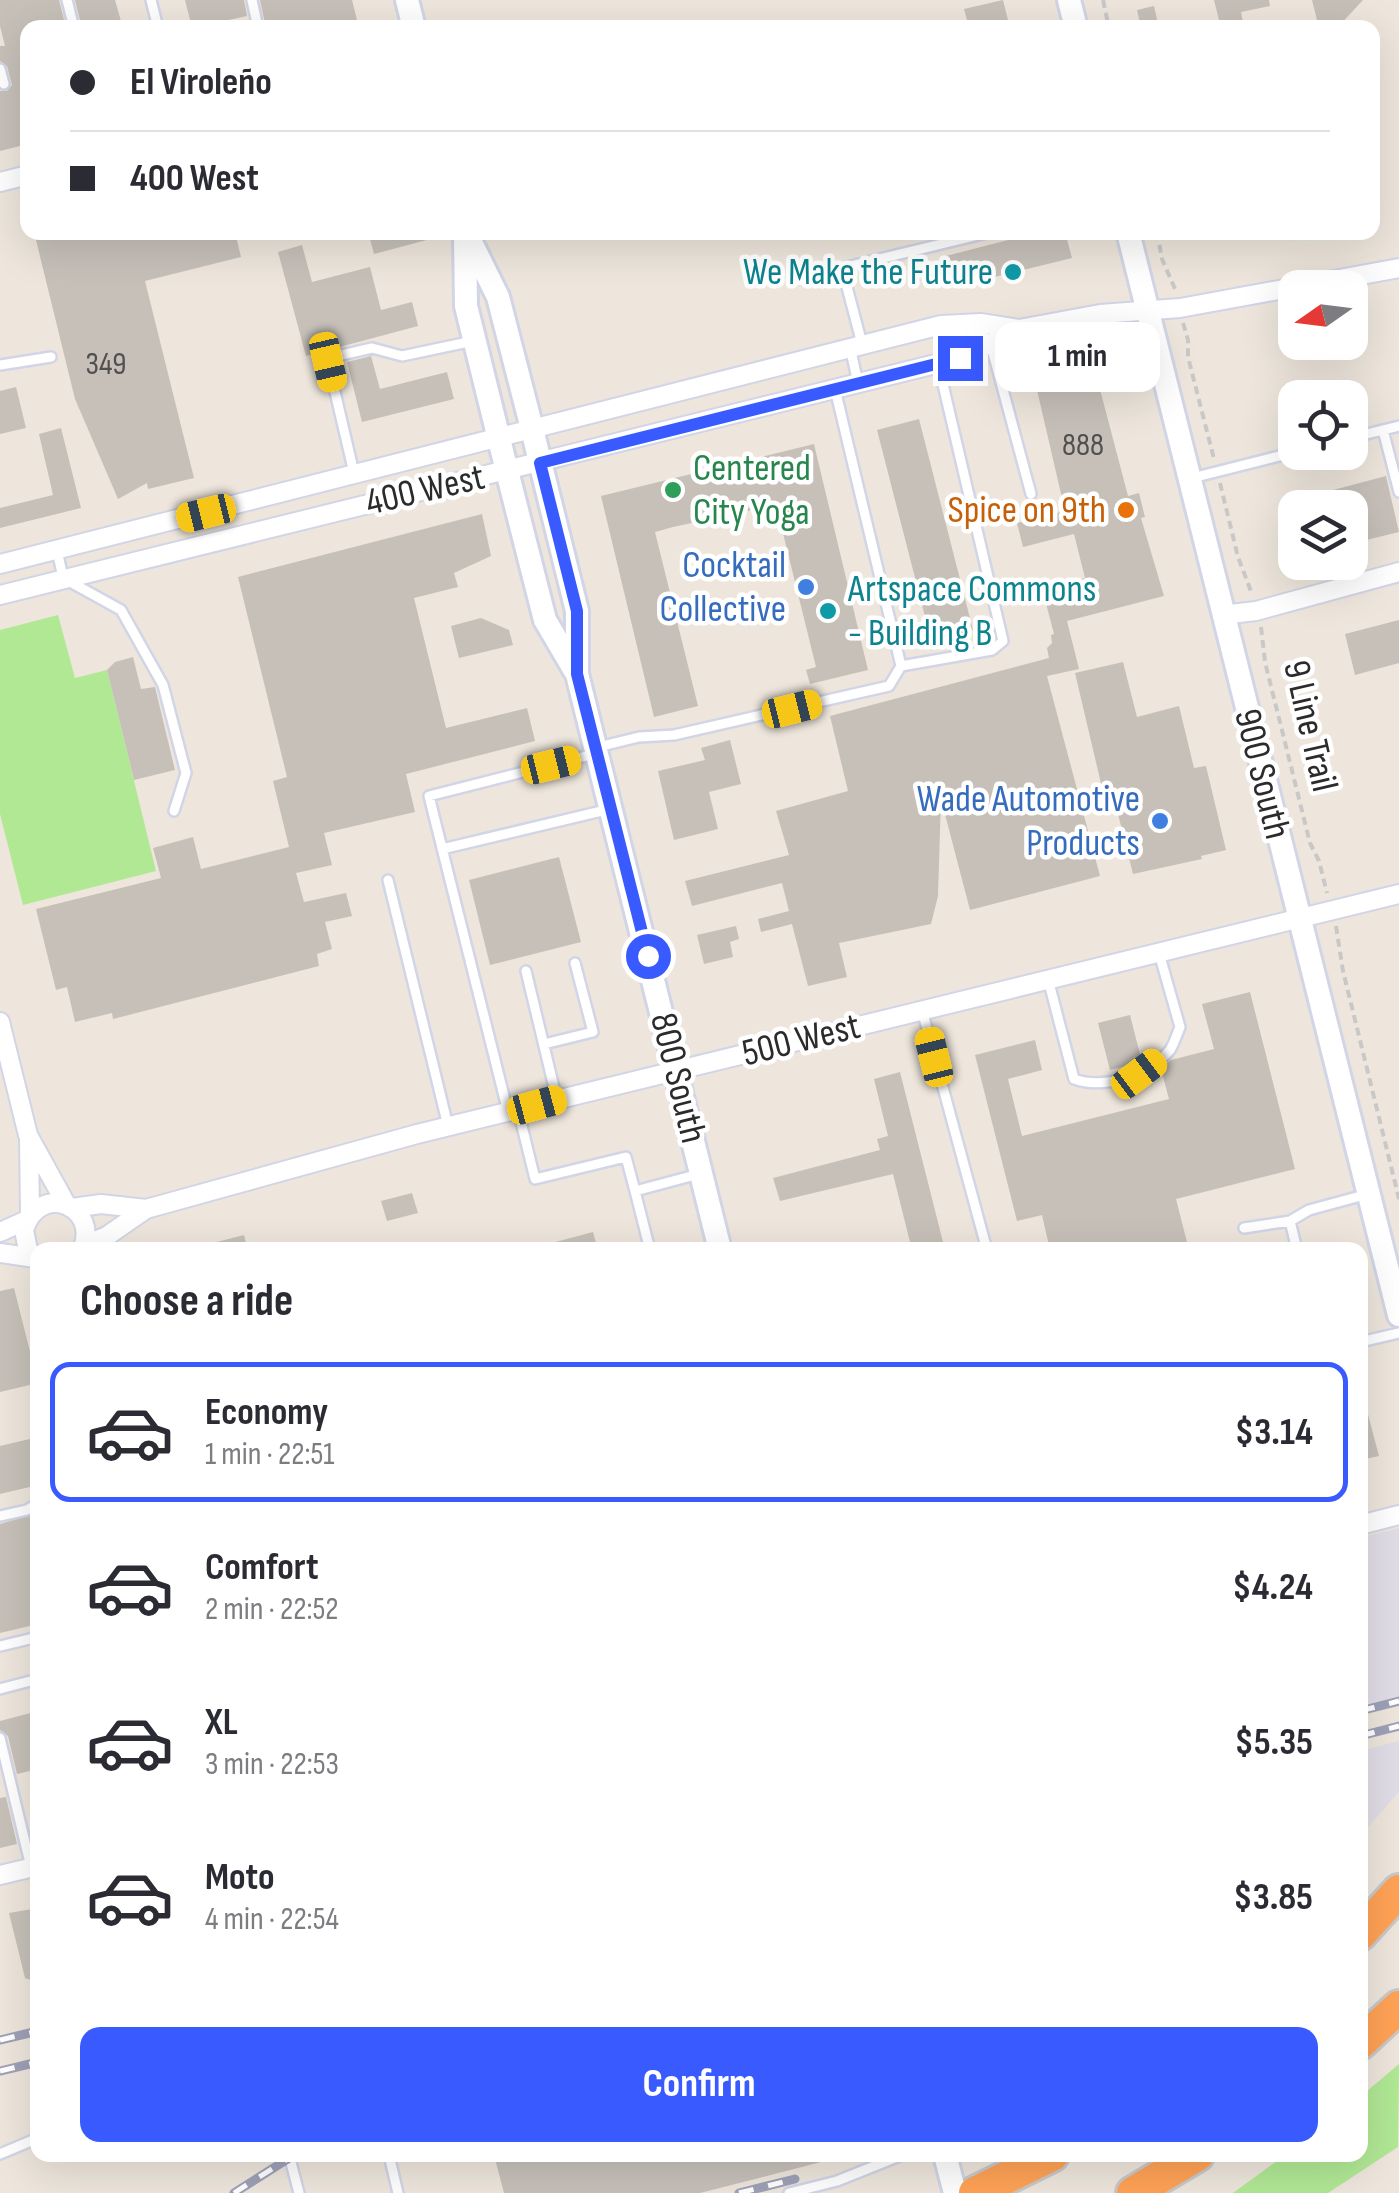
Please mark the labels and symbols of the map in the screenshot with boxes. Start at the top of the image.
place label: We Make the Future [743,250,993,295]
marker: We Make the Future [1002,261,1024,283]
north arrow [1278,270,1368,360]
callout: 1 min [995,323,1160,393]
car [307,329,349,395]
route end [938,336,983,381]
house number: 349 [85,345,127,384]
house number: 888 [1062,426,1104,465]
place label: Centered City Yoga [693,446,811,535]
street label: 400 West [361,455,489,525]
marker: Centered City Yoga [662,479,684,501]
place label: Spice on 9th [948,488,1106,533]
car [173,491,239,535]
marker: Spice on 9th [1115,499,1137,521]
place label: Cocktail Collective [659,543,786,632]
place label: Artspace Commons - Building B [847,567,1096,656]
marker: Cocktail Collective [795,576,817,598]
marker: Artspace Commons - Building B [817,600,839,622]
street label: 9 Line Trail [1273,656,1347,796]
car [759,687,825,731]
street label: 900 South [1224,704,1300,844]
car [518,743,584,787]
place label: Wade Automotive Products [917,777,1140,866]
marker: Wade Automotive Products [1149,810,1171,832]
route start [626,934,671,979]
street label: 500 West [737,1004,865,1076]
street label: 800 South [640,1008,716,1148]
car [912,1024,956,1090]
car [1106,1044,1172,1104]
car [504,1083,570,1127]

